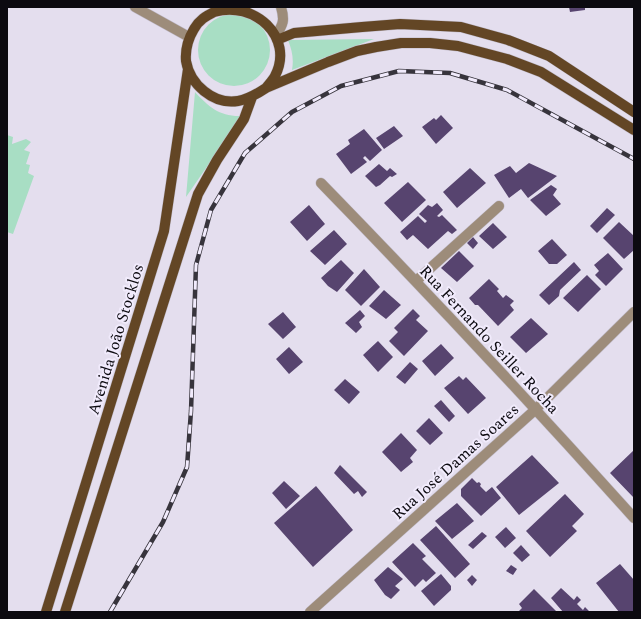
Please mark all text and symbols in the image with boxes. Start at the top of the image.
street label: Rua Fernando Seiller Rocha [414,260,565,420]
street label: Avenida João Stocklos [82,261,150,418]
street label: Rua José Damas Soares [387,398,524,525]

